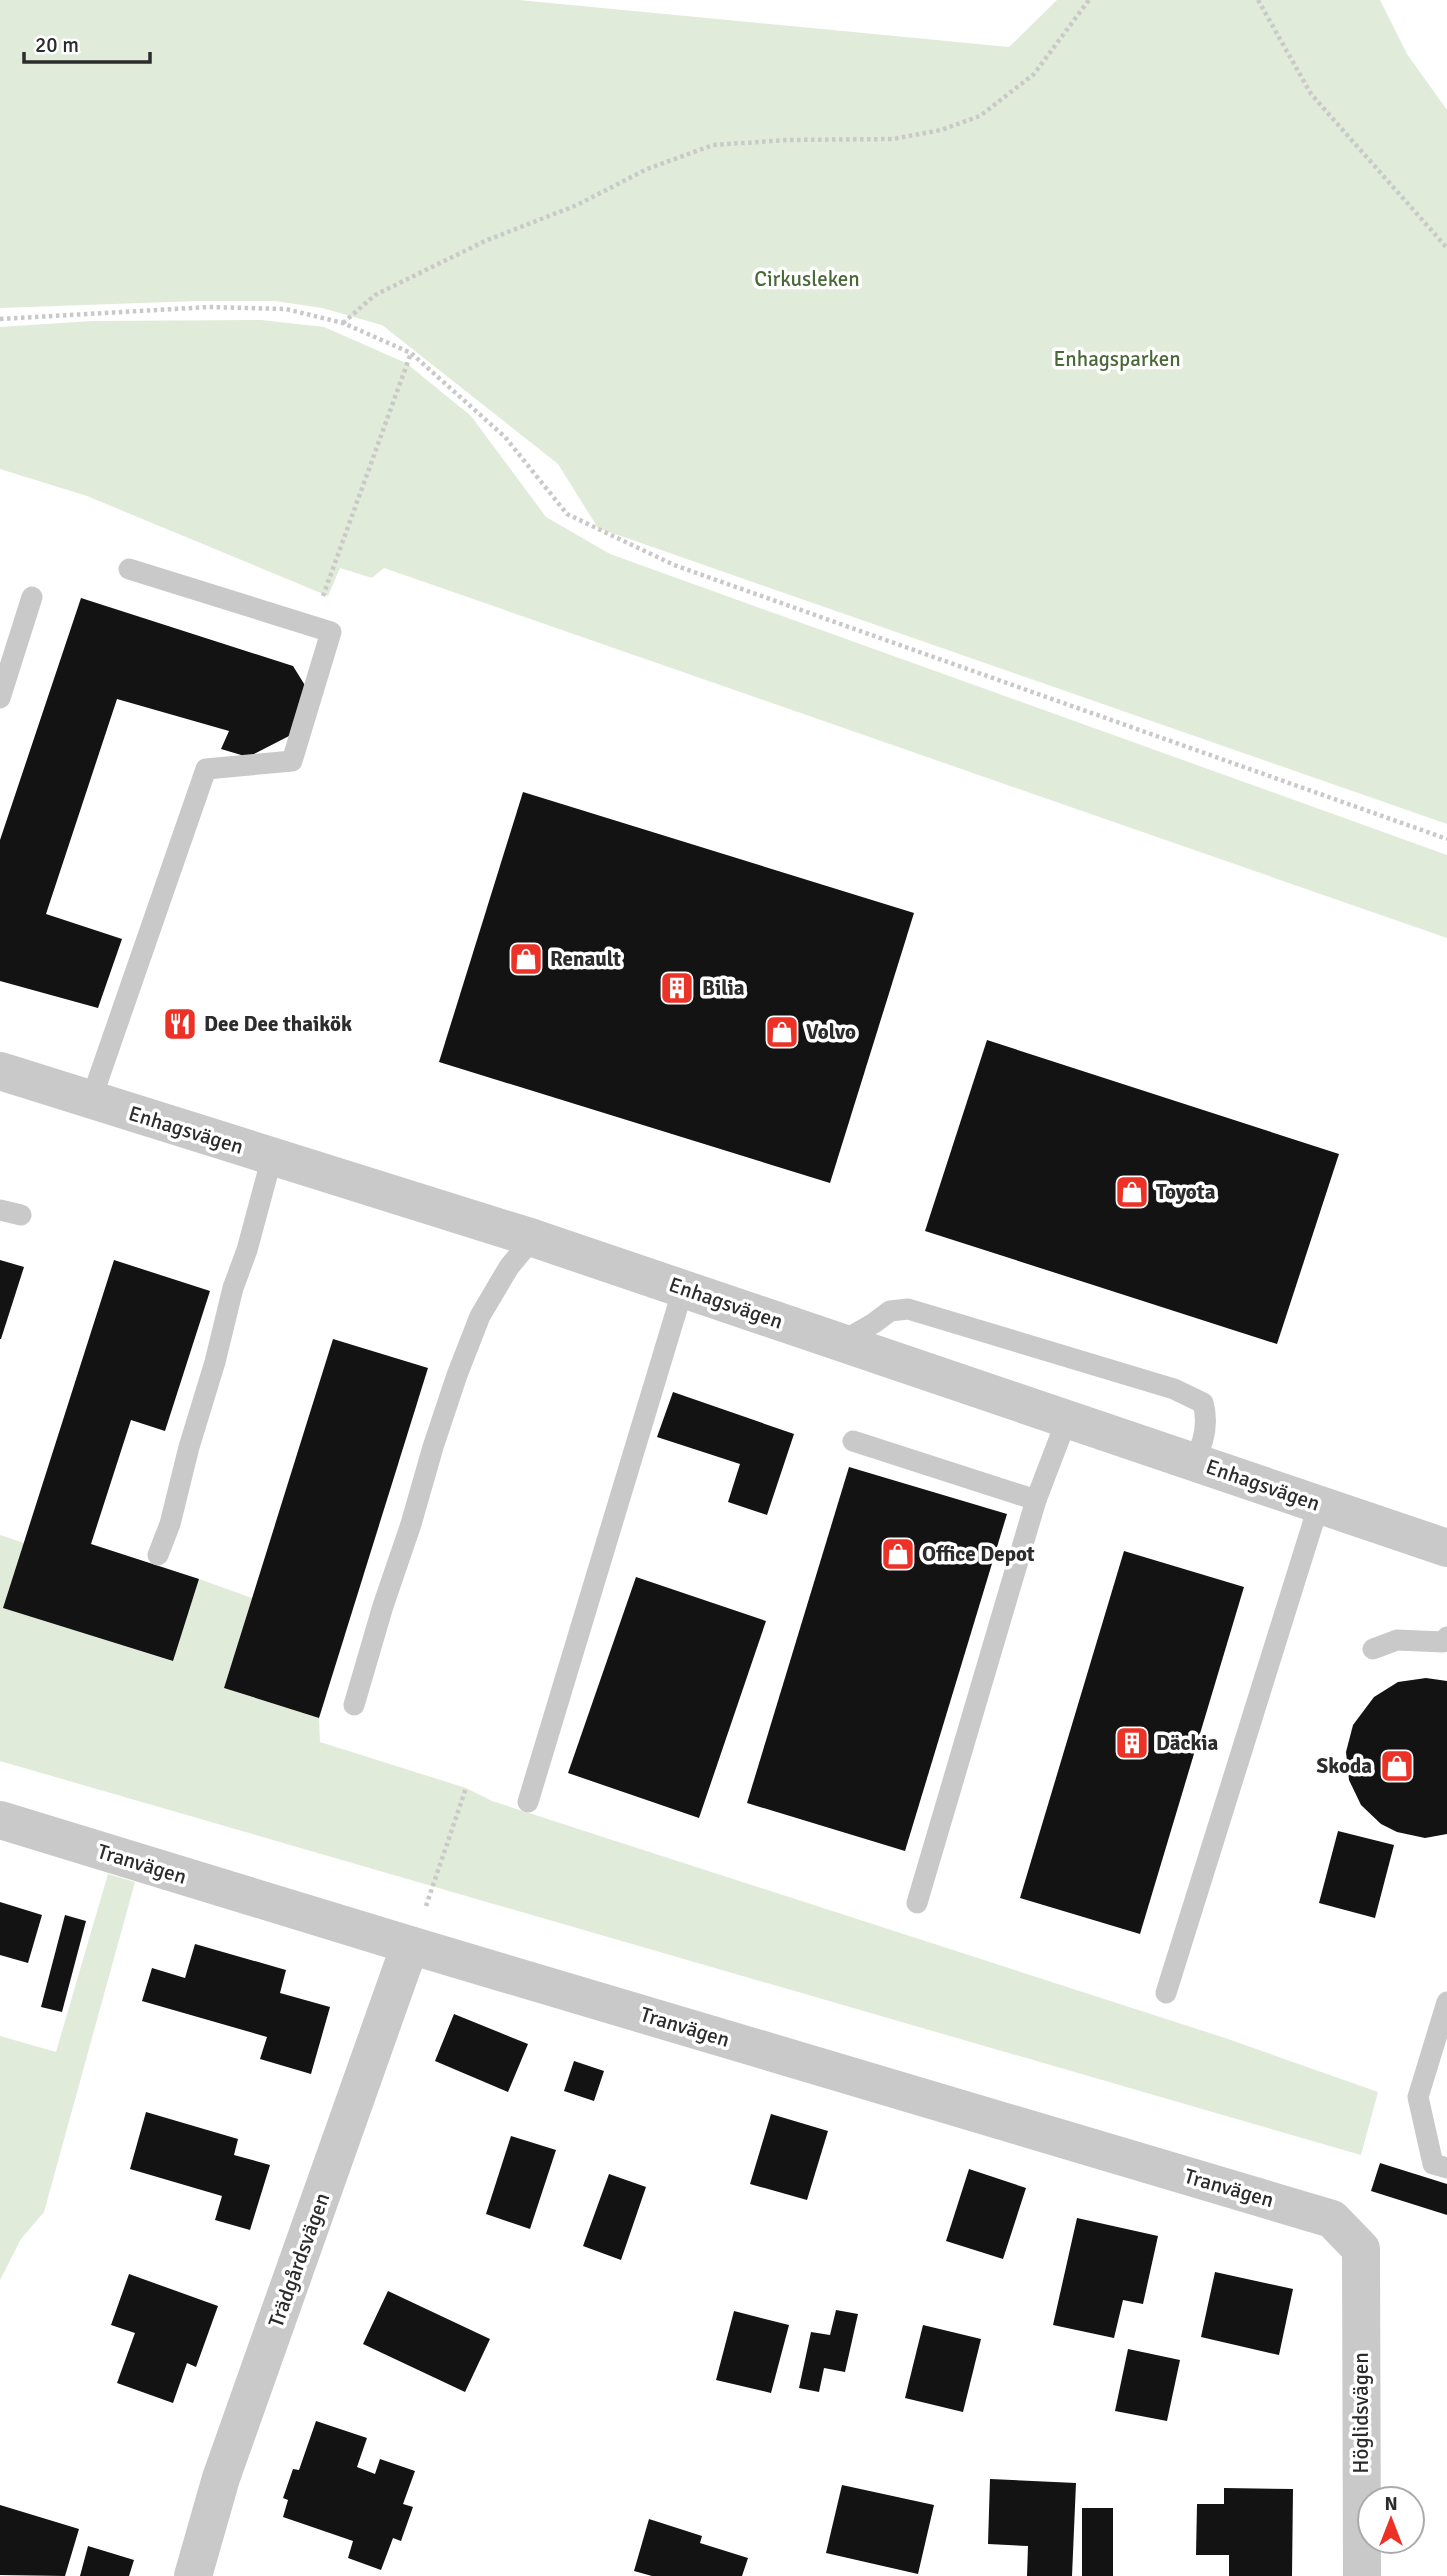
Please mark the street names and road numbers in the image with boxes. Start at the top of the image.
street label: Enhagsvägen [125,1100,247,1160]
street label: Enhagsvägen [666,1271,786,1335]
street label: Enhagsvägen [1203,1453,1323,1517]
street label: Tranvägen [94,1838,190,1890]
street label: Tranvägen [637,2001,733,2053]
street label: Tranvägen [1181,2163,1277,2213]
street label: Trädgårdsvägen [263,2189,335,2331]
street label: Höglidsvägen [1348,2352,1374,2474]

